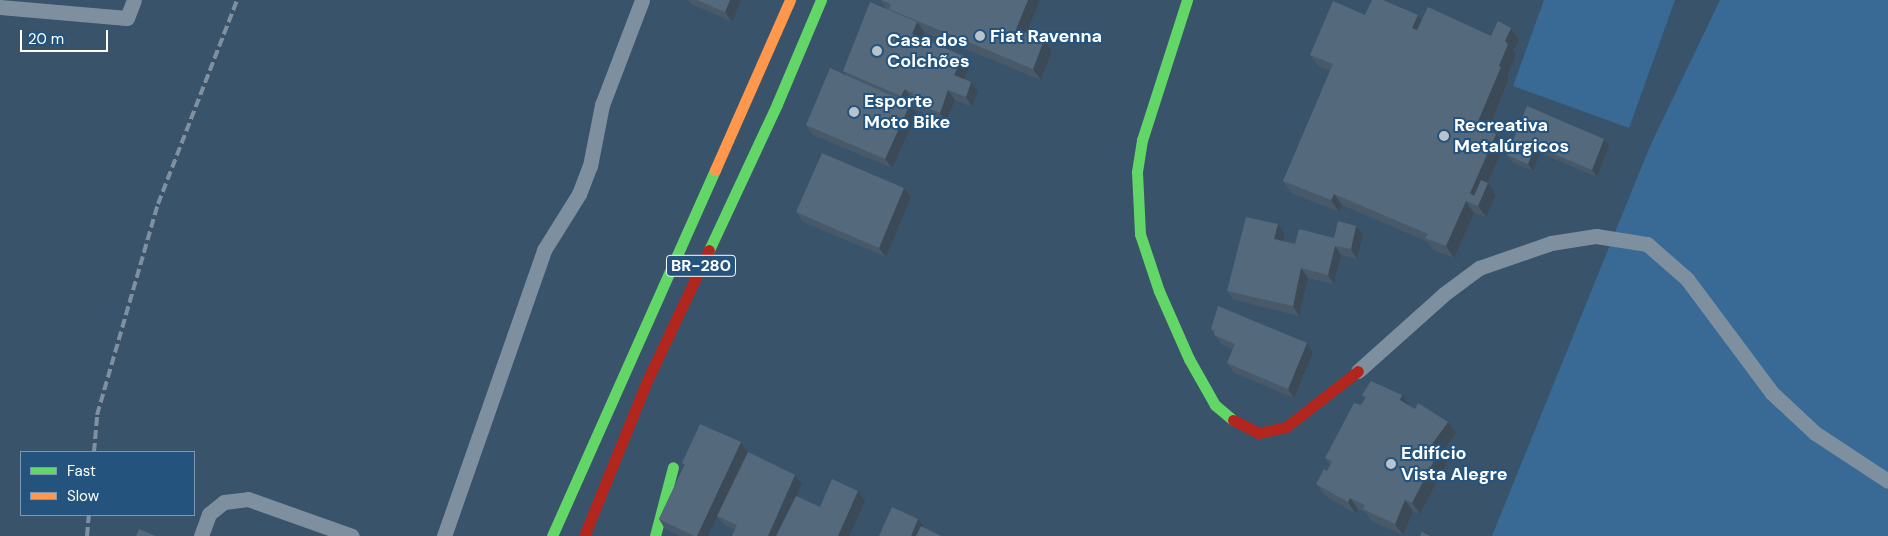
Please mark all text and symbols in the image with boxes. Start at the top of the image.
scale bar [22,20,110,52]
place label: Fiat Ravenna [990,25,1102,47]
text: 20 m [28,29,64,49]
place label: Casa dos Colchões [887,30,970,72]
marker: Fiat Ravenna [974,30,986,42]
marker: Casa dos Colchões [871,45,883,57]
place label: Esporte Moto Bike [864,91,950,134]
marker: Esporte Moto Bike [848,106,860,118]
place label: Recreativa Metalúrgicos [1454,115,1569,158]
marker: Recreativa Metalúrgicos [1438,130,1450,142]
road number: BR-280 [665,252,737,280]
place label: Edifício Vista Alegre [1401,443,1507,486]
legend [20,451,195,516]
marker: Edifício Vista Alegre [1385,458,1397,470]
text: Fast [67,461,96,481]
text: Slow [67,486,99,506]

